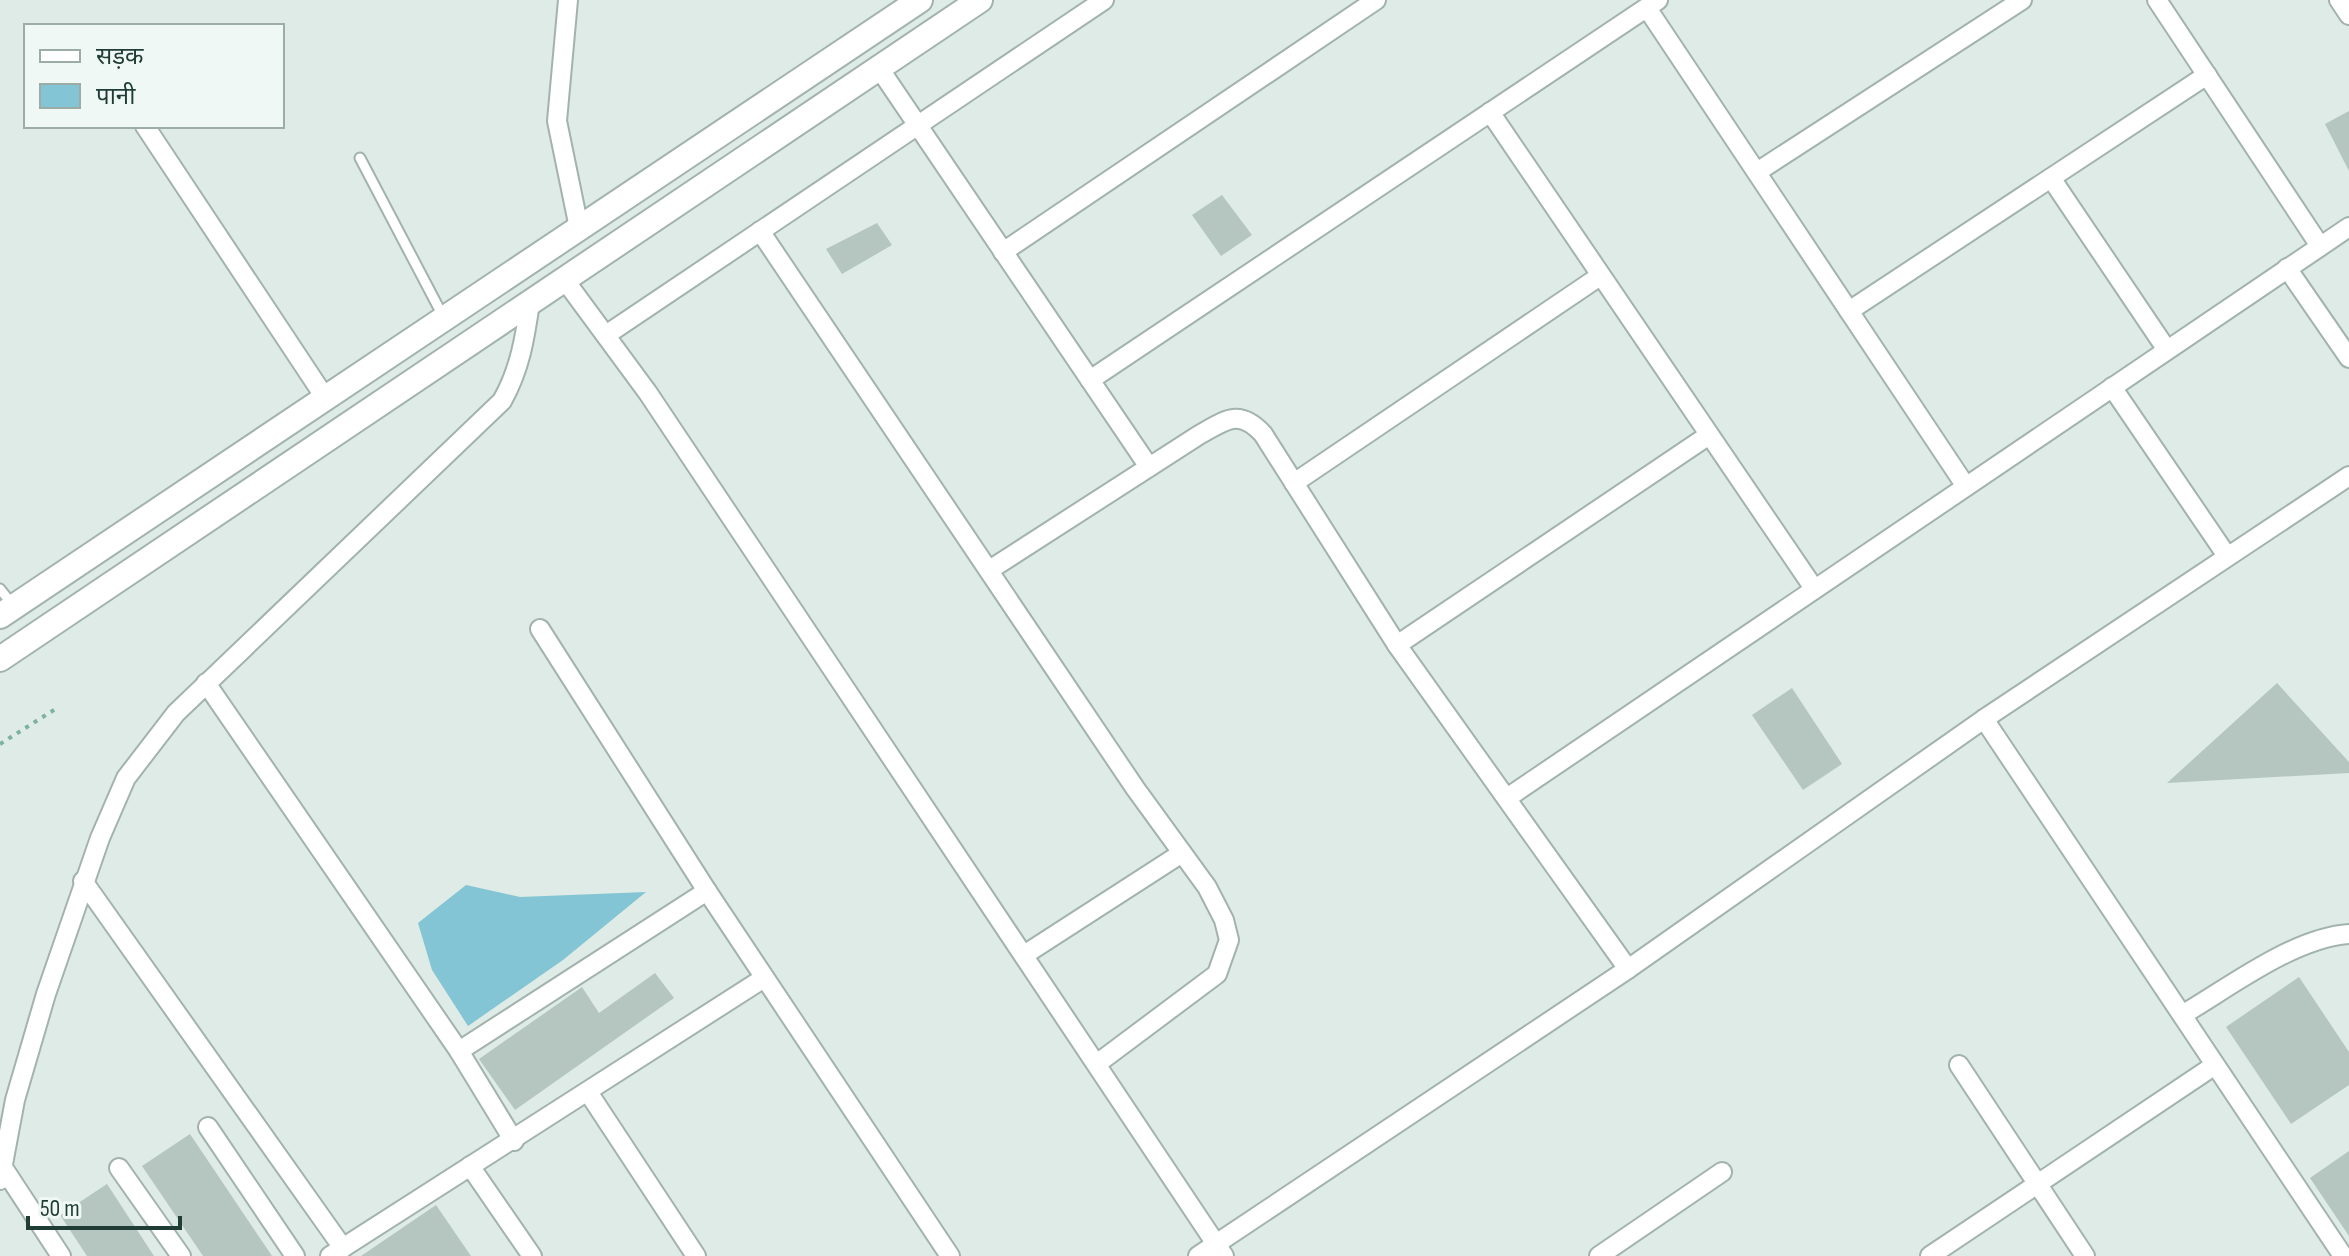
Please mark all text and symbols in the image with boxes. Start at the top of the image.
legend [24,24,284,128]
text: सड़क [96,42,144,71]
text: पानी [96,82,136,111]
scale bar [28,1180,180,1230]
text: 50 m [40,1194,80,1223]

